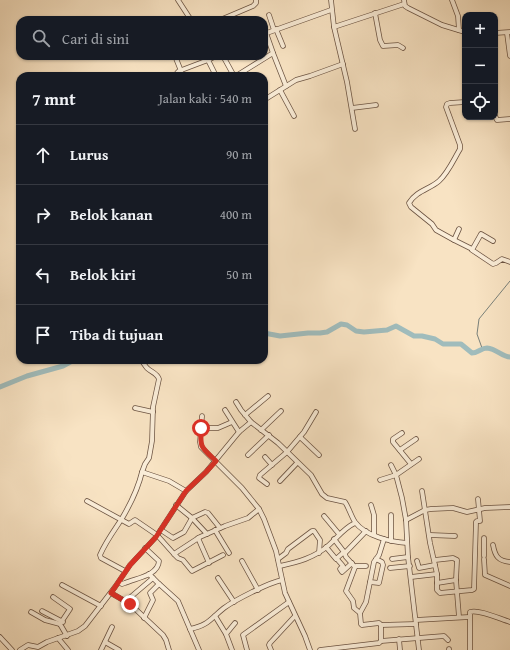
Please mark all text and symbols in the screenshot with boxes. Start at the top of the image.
map controls [462,12,498,120]
button: + [462,12,498,48]
search box [16,16,268,60]
icon: search [30,27,52,49]
text: Cari di sini [62,28,129,49]
button: − [462,48,498,84]
button: locate [462,84,498,120]
text: 7 mnt [32,86,76,111]
text: Jalan kaki · 540 m [159,89,252,108]
icon: ahead [32,144,54,166]
text: Lurus [70,144,108,165]
text: 90 m [226,145,252,164]
icon: right [32,204,54,226]
text: Belok kanan [70,204,153,225]
text: 400 m [220,205,252,224]
icon: left [32,264,54,286]
text: Belok kiri [70,264,136,285]
text: 50 m [226,265,252,284]
icon: arrive [32,324,54,346]
text: Tiba di tujuan [70,324,163,345]
route start [192,419,210,437]
route end [121,595,139,613]

